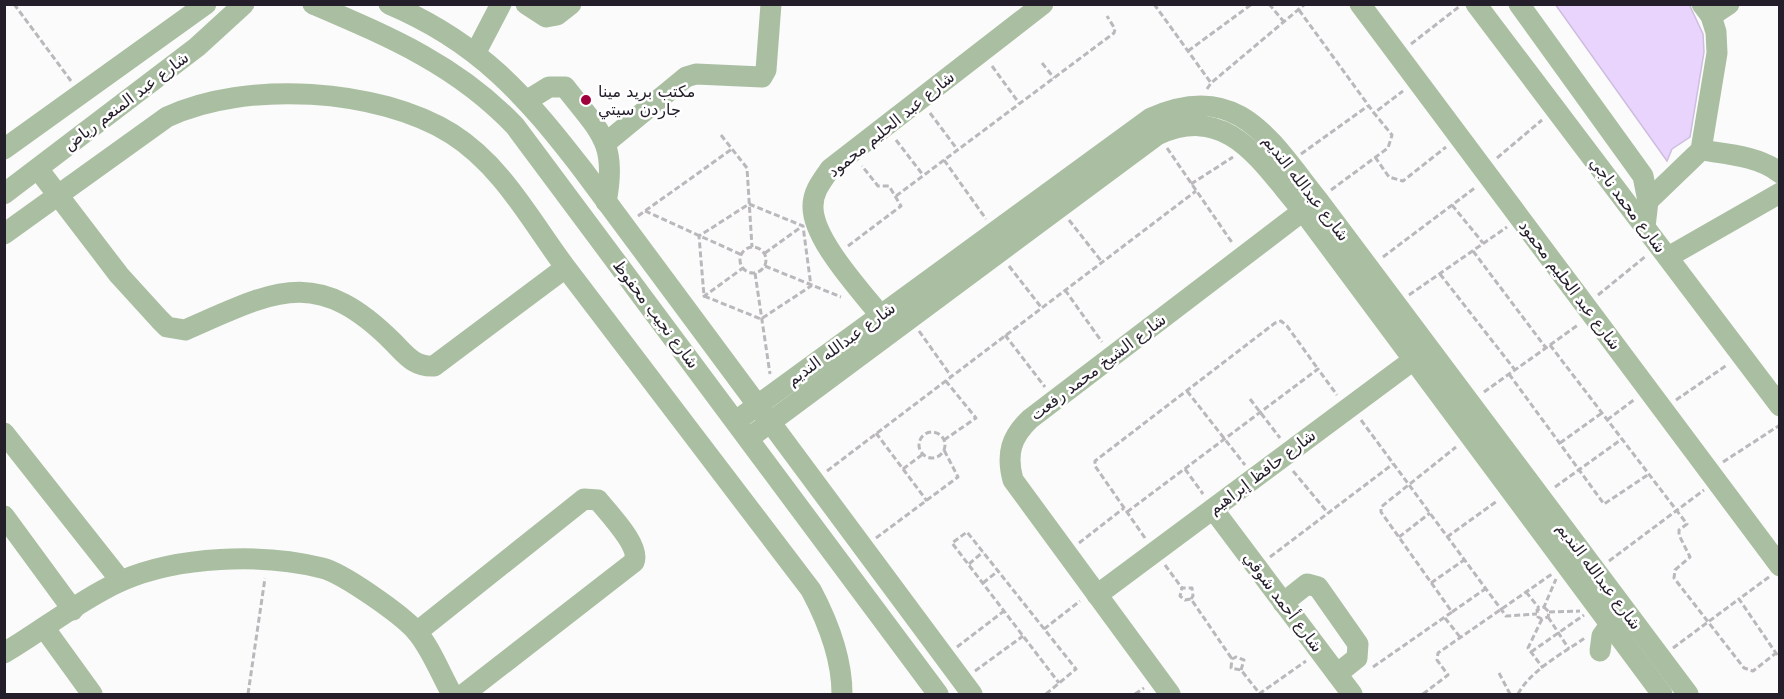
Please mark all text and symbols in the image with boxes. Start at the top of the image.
street label: شارع عبد المنعم رياض [60,48,193,155]
street label: شارع عبد الحليم محمود [824,67,959,182]
place label: مكتب بريد مينا جاردن سيتي [598,82,695,120]
marker: مكتب بريد مينا جاردن سيتي [579,93,593,107]
street label: شارع عبدالله النديم [1258,131,1353,245]
street label: شارع محمد ناجي [1585,153,1670,257]
street label: شارع عبد الحليم محمود [1514,216,1625,354]
street label: شارع نجيب محفوظ [608,256,703,373]
street label: شارع عبدالله النديم [783,298,899,391]
street label: شارع الشيخ محمد رفعت [1026,310,1170,425]
street label: شارع حافظ إبراهيم [1205,425,1320,519]
street label: شارع عبدالله النديم [1552,519,1646,634]
street label: شارع أحمد شوقي [1238,548,1328,656]

